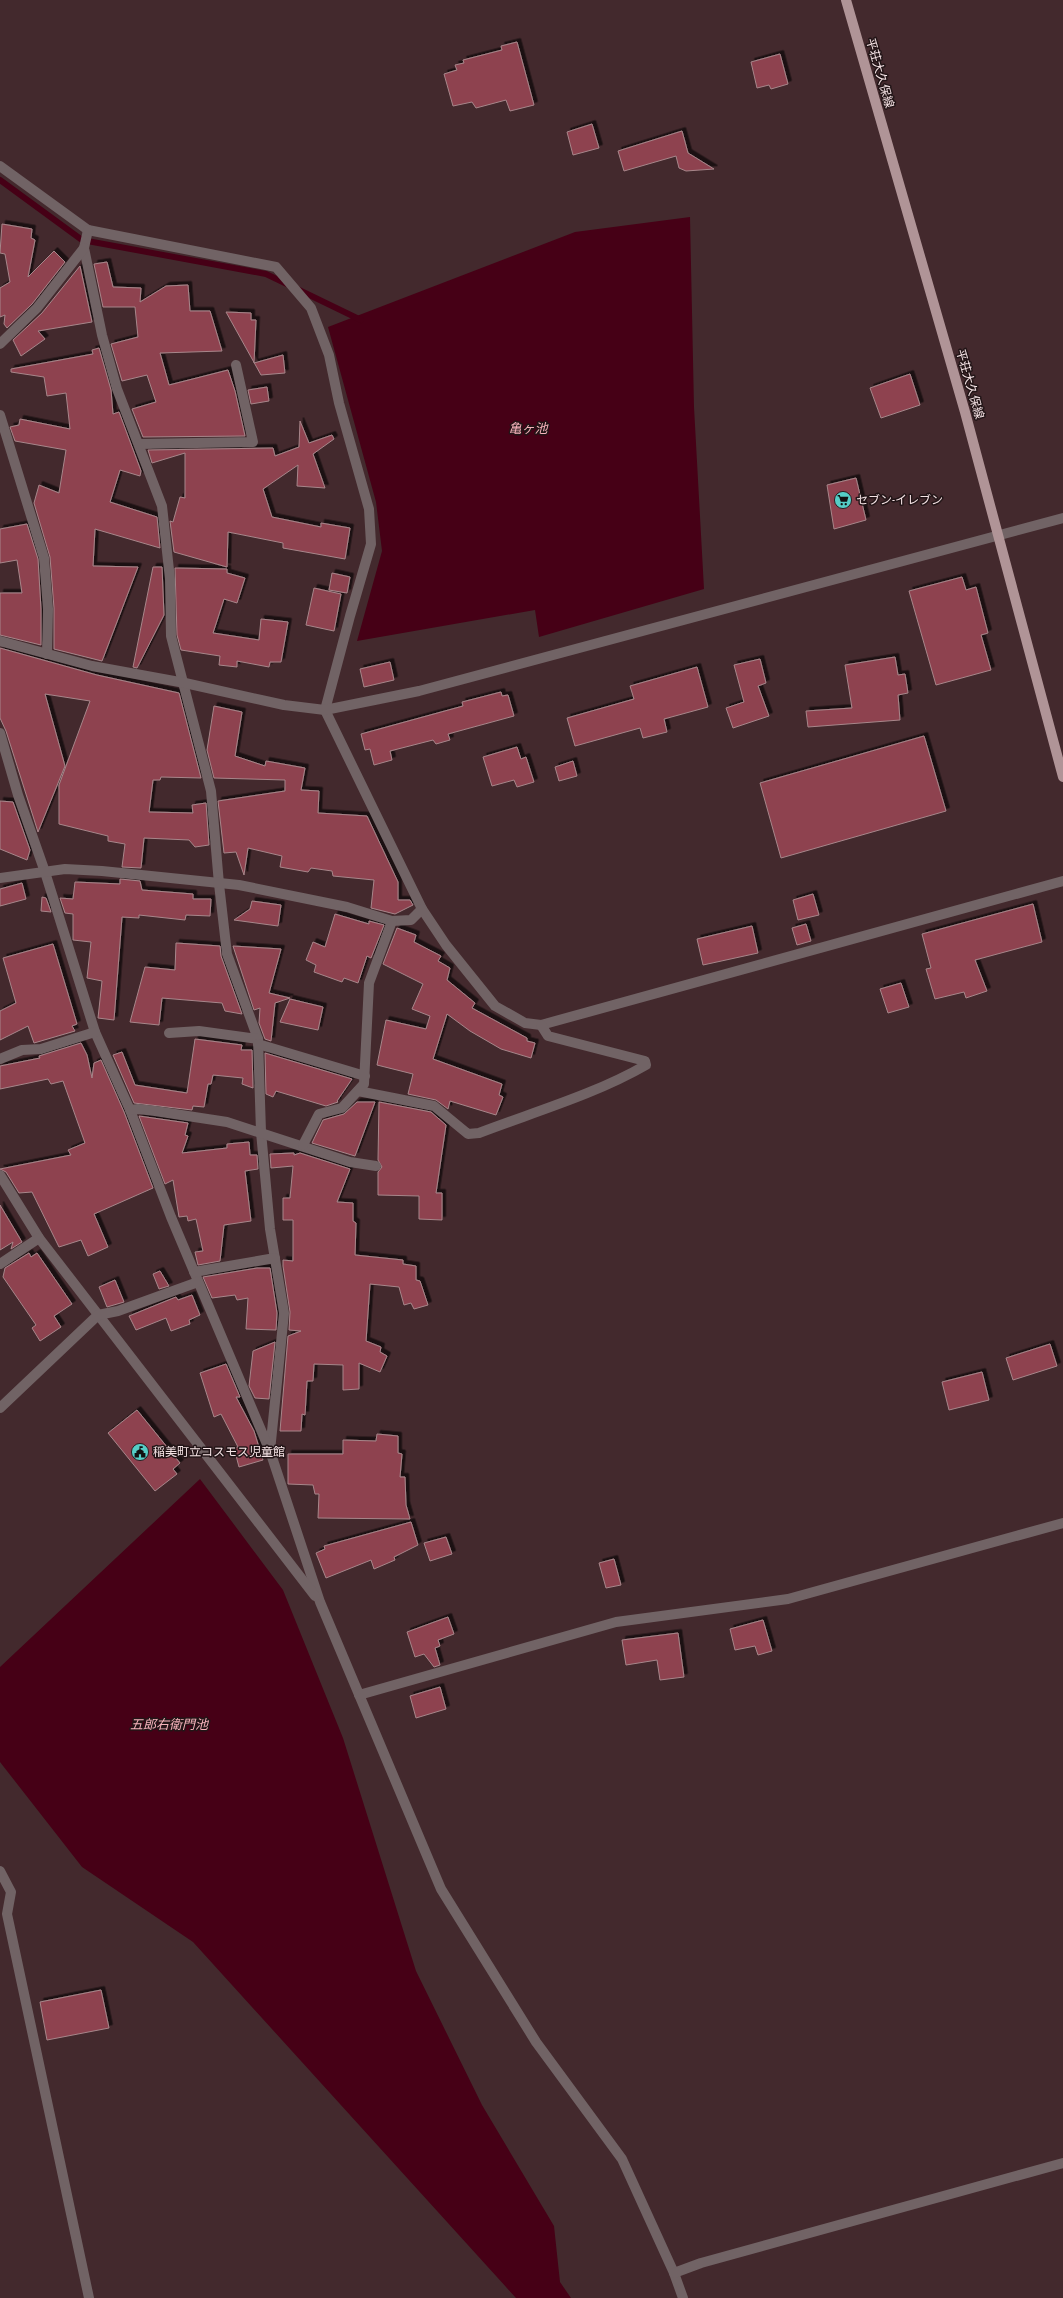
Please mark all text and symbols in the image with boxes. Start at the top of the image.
street label: 平荘大久保線 [863,36,897,110]
street label: 平荘大久保線 [953,347,987,421]
water label: 亀ヶ池 [508,421,549,436]
supermarket icon: セブン-イレブン [833,490,853,510]
place label: セブン-イレブン [856,493,943,507]
public building icon: 稲美町立コスモス児童館 [130,1442,150,1462]
place label: 稲美町立コスモス児童館 [153,1445,285,1459]
water label: 五郎右衛門池 [130,1717,210,1732]

